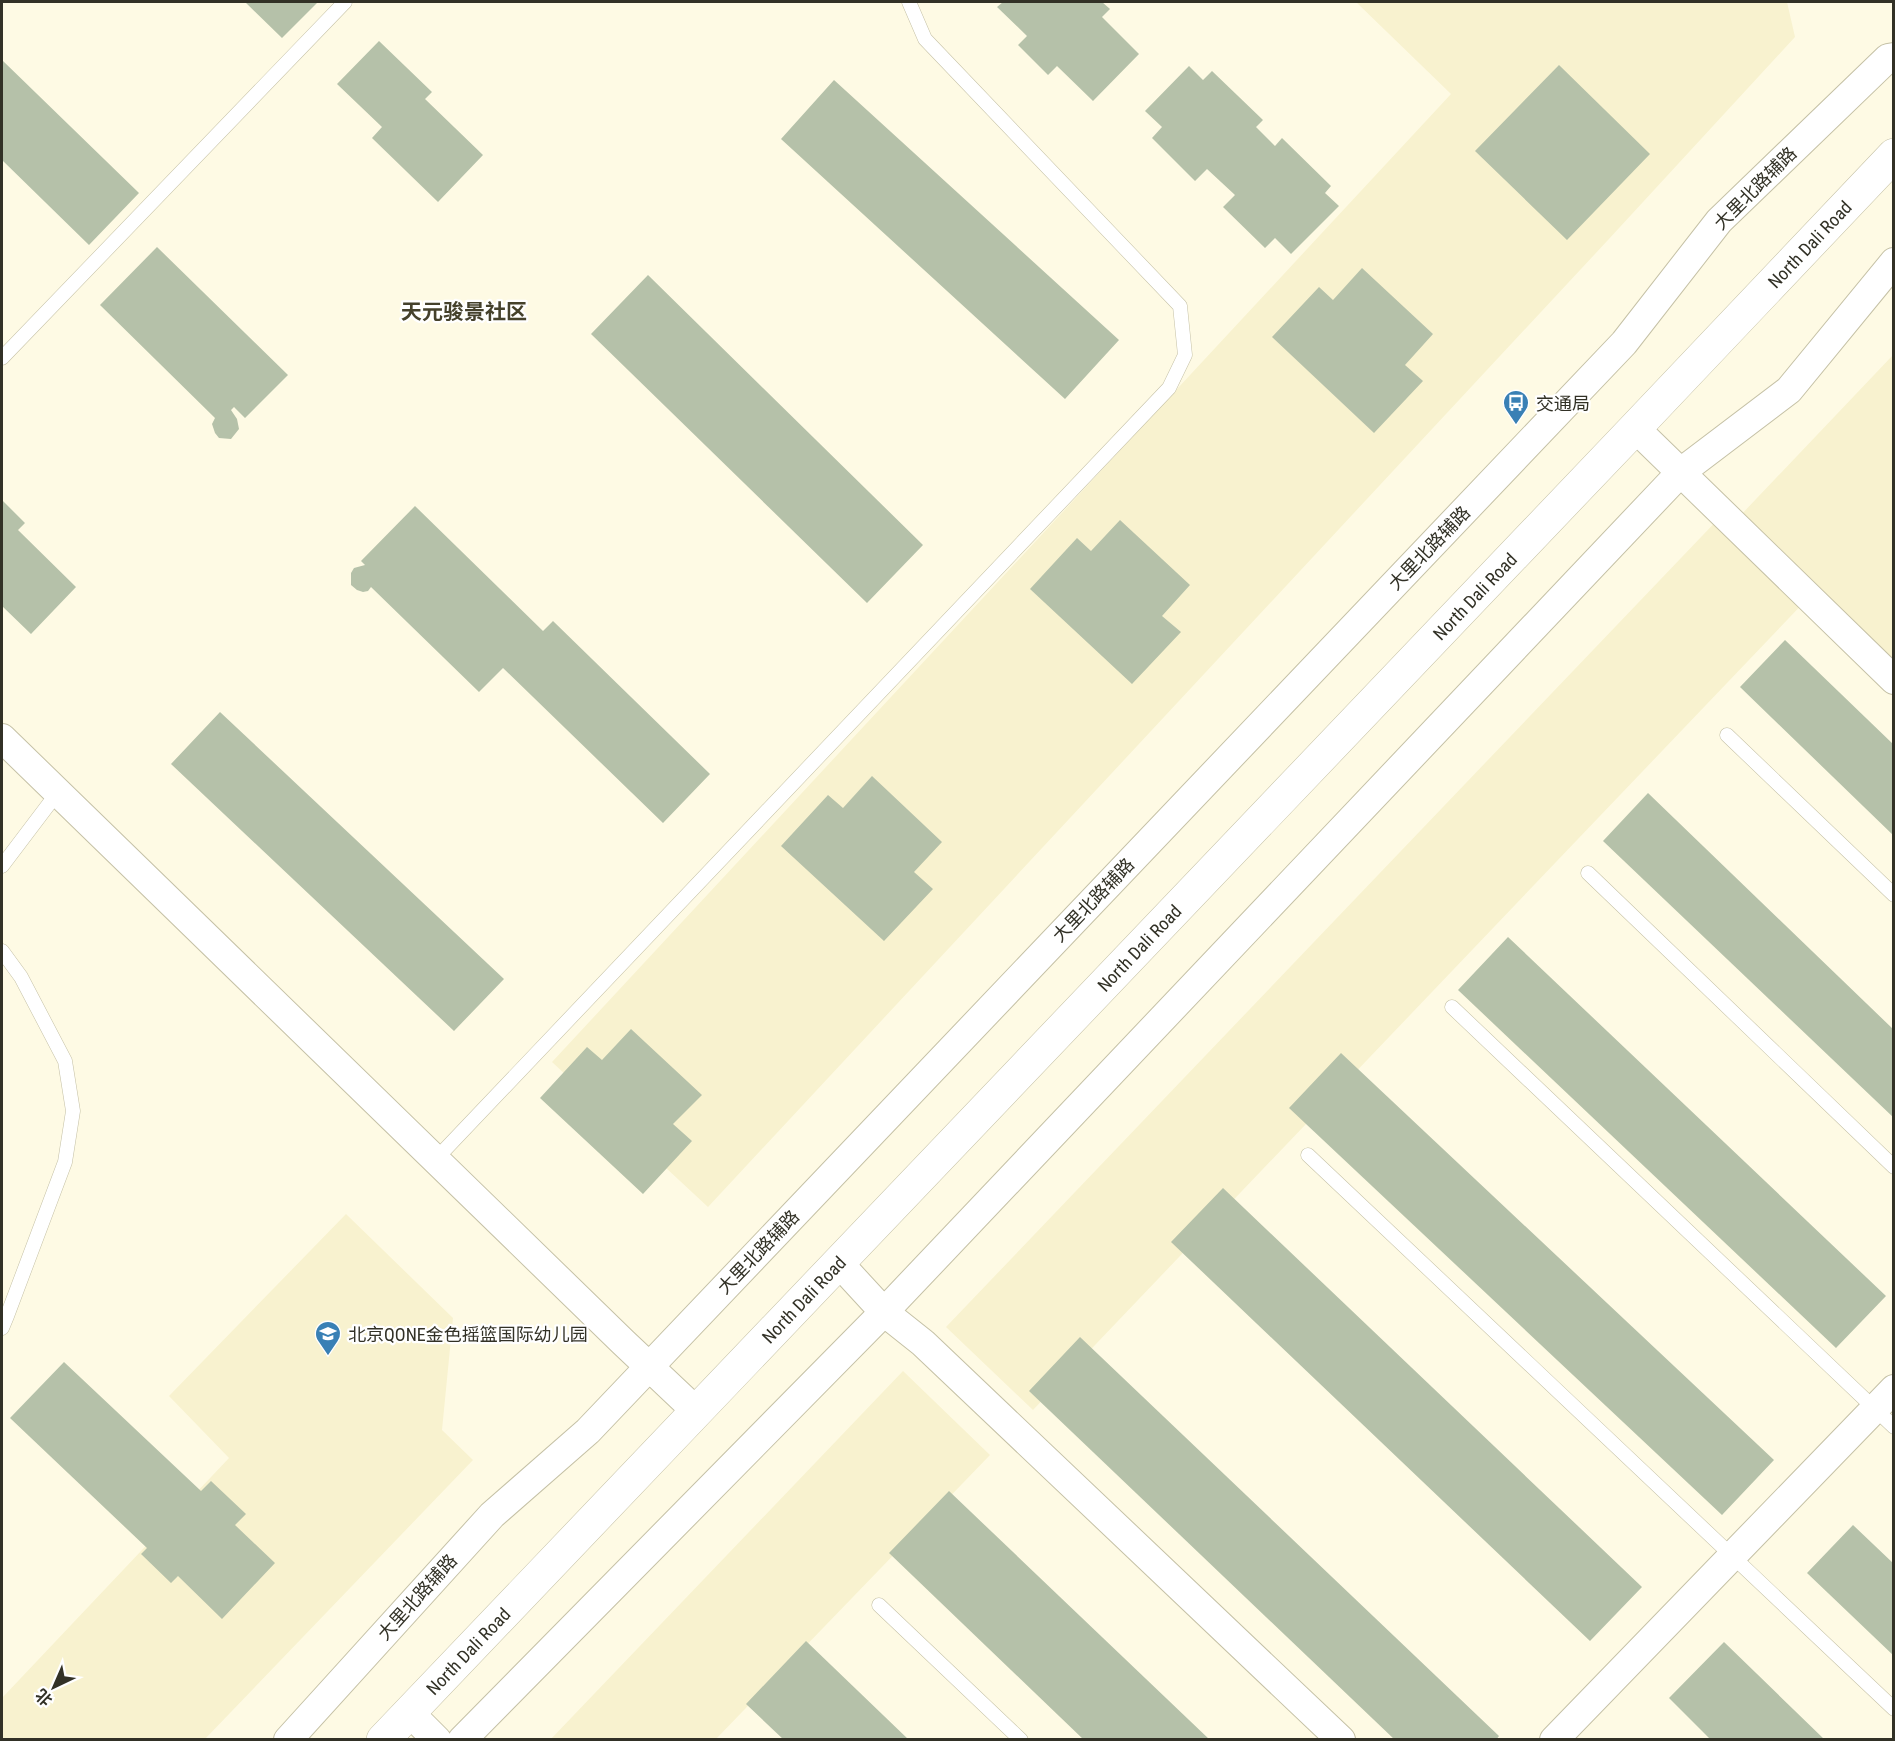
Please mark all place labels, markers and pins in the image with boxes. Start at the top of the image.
bus stop icon: 交通局 [1501,388,1531,426]
place label: 交通局 [1536,393,1590,414]
school or university icon: 北京QONE金色摇篮国际幼儿园 [313,1319,343,1357]
place label: 北京QONE金色摇篮国际幼儿园 [348,1324,588,1345]

